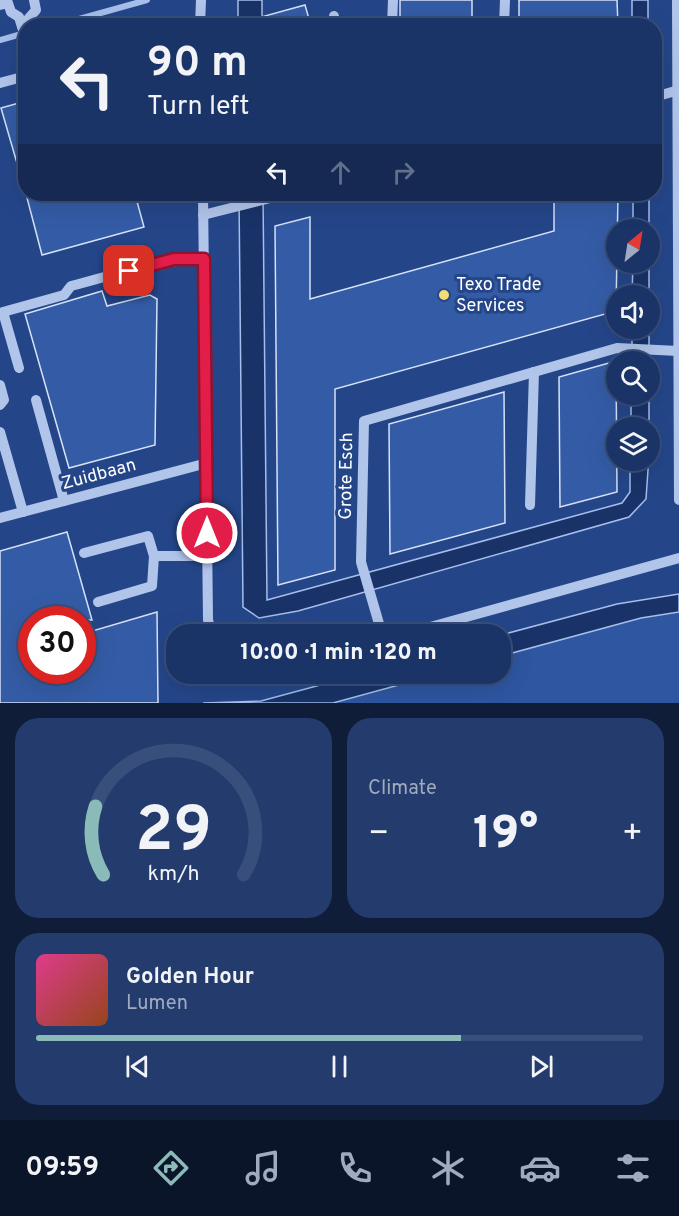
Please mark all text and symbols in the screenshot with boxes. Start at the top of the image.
text: 90 m [147,38,248,91]
icon: left [48,42,126,120]
text: Turn left [147,90,249,124]
icon: left [261,156,294,189]
icon: ahead [324,156,357,189]
icon: right [387,156,420,189]
north arrow [606,219,660,273]
map controls [606,219,660,471]
pin [103,245,154,296]
icon: arrive [112,254,145,287]
place label: Texo Trade Services [456,274,541,318]
button: sound [606,285,660,339]
marker: Texo Trade Services [437,288,451,302]
button: search [606,351,660,405]
button: layers [606,417,660,471]
street label: Grote Esch [335,432,359,520]
street label: Zuidbaan [59,454,139,496]
position arrow [175,501,239,565]
speed limit sign: 30 [18,606,96,684]
text: 10:00 · 1 min · 120 m [240,640,437,667]
text: Climate [368,776,437,802]
text: 29 [135,794,212,873]
text: 19° [473,807,538,864]
text: − [368,814,389,856]
text: + [622,814,643,856]
text: km/h [147,861,200,888]
text: Golden Hour [126,964,254,991]
text: Lumen [126,991,188,1017]
icon: previous [121,1050,154,1083]
icon: pause [323,1050,356,1083]
icon: next [525,1050,558,1083]
icon: directions [150,1147,192,1189]
icon: music [242,1147,284,1189]
icon: phone [334,1147,376,1189]
icon: climate [427,1147,469,1189]
icon: car [519,1147,561,1189]
icon: filters [612,1147,654,1189]
text: 09:59 [25,1151,99,1185]

